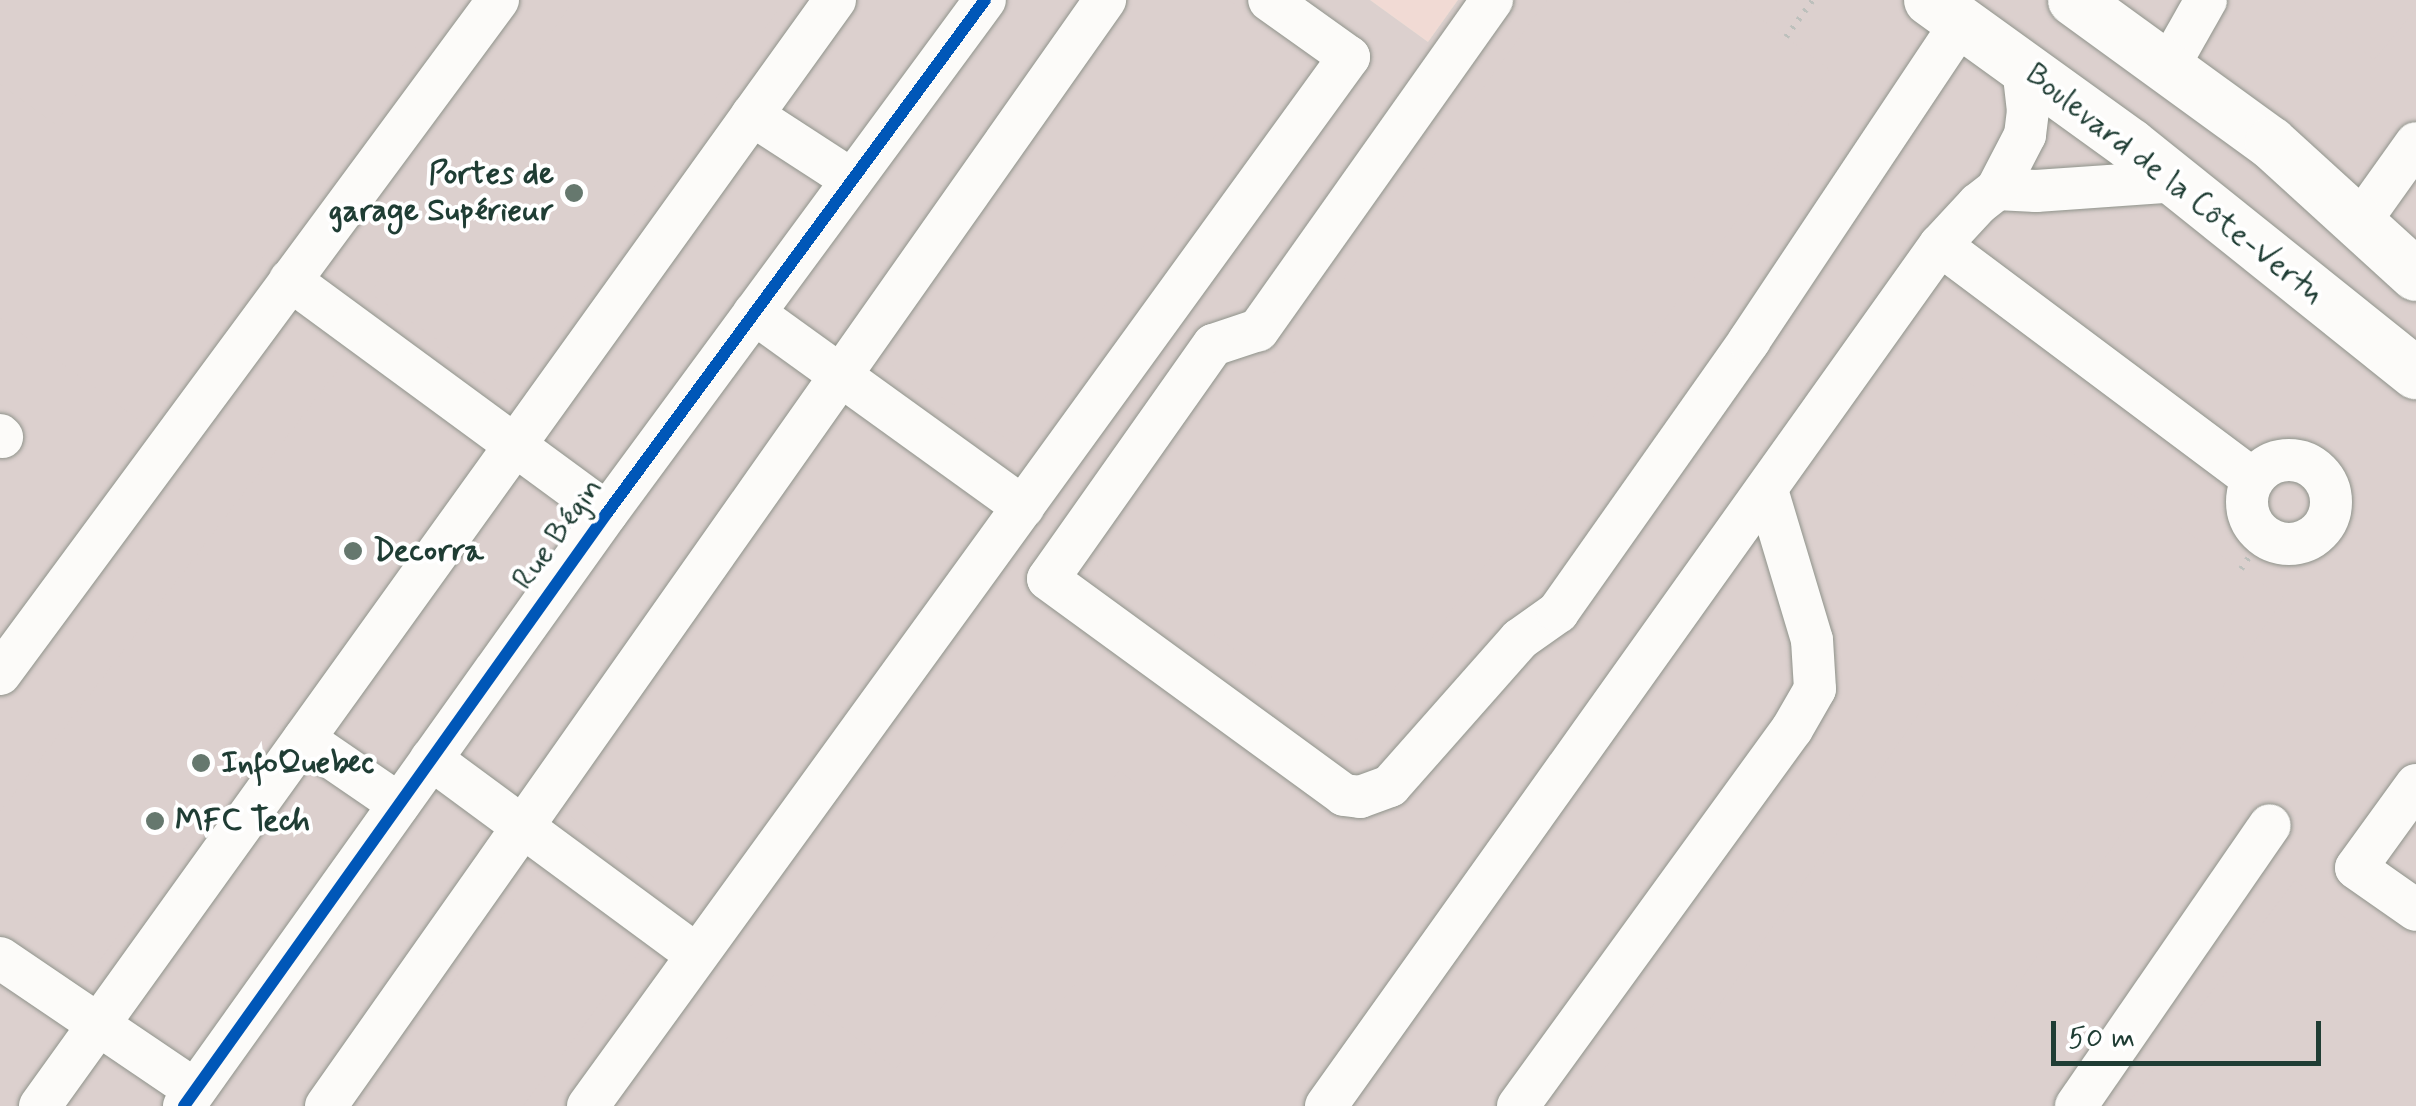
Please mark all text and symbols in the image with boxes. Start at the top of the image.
street label: Boulevard de la Côte-Vertu [2016,55,2332,313]
place label: Portes de garage Supérieur [329,156,554,231]
marker: Portes de garage Supérieur [563,182,585,204]
street label: Rue Bégin [504,470,612,598]
place label: Decorra [373,532,484,570]
marker: Decorra [342,540,364,562]
place label: InfoQuebec [221,744,374,782]
marker: InfoQuebec [190,752,212,774]
place label: MFC Tech [175,802,310,840]
marker: MFC Tech [144,810,166,832]
scale bar [2056,1001,2326,1063]
text: 50 m [2068,1019,2135,1058]

